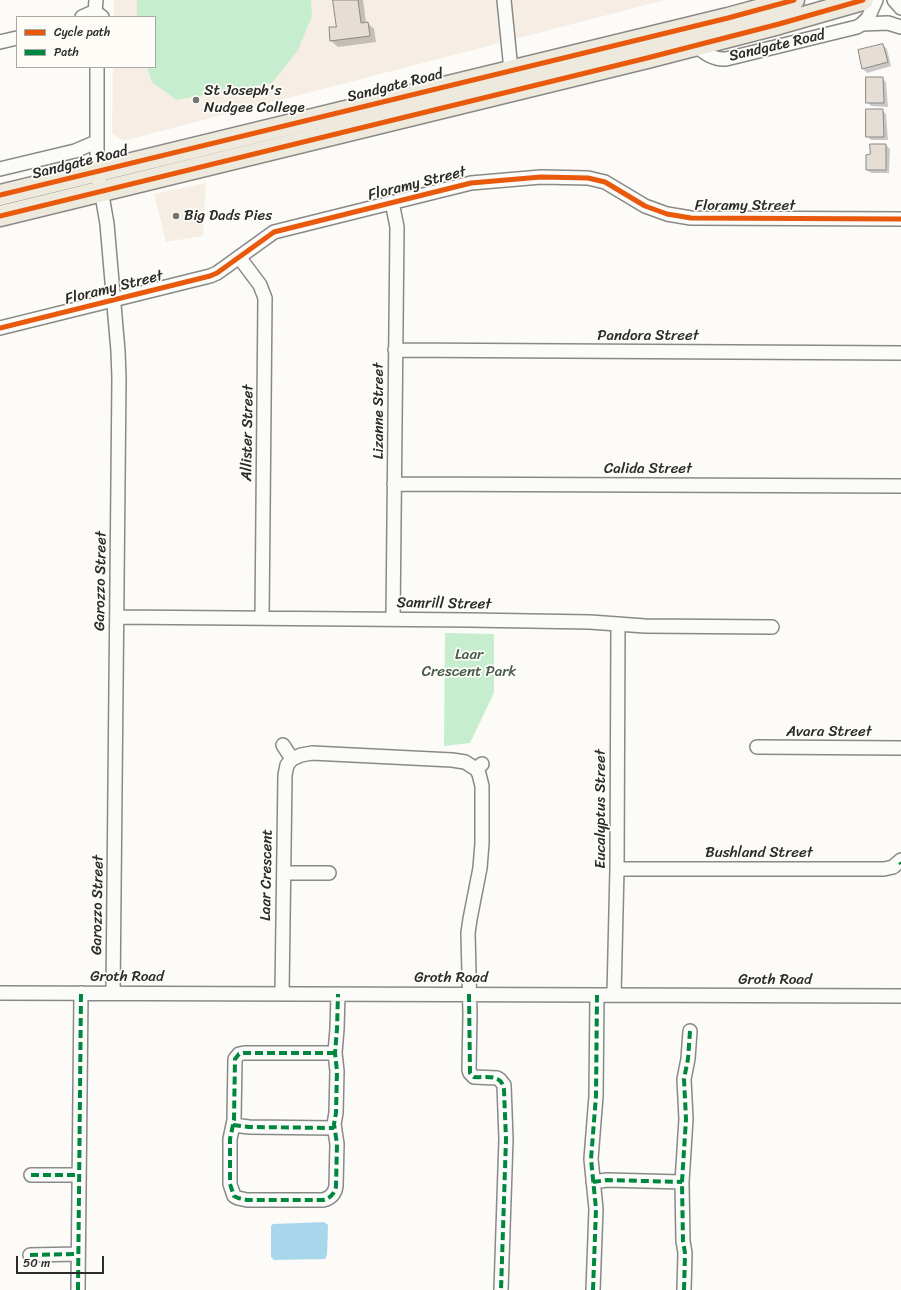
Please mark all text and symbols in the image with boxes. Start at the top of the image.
legend [16,16,156,68]
text: Cycle path [54,21,110,43]
street label: Sandgate Road [727,26,827,66]
text: Path [54,41,79,63]
street label: Sandgate Road [345,65,445,107]
place label: St Joseph's Nudgee College [204,82,305,117]
marker: St Joseph's Nudgee College [191,95,201,105]
street label: Sandgate Road [30,142,130,184]
street label: Floramy Street [366,163,468,205]
street label: Floramy Street [695,197,795,215]
place label: Big Dads Pies [184,207,272,225]
marker: Big Dads Pies [171,211,181,221]
street label: Floramy Street [63,267,165,309]
street label: Pandora Street [597,327,699,345]
street label: Lizanne Street [370,363,388,459]
street label: Allister Street [238,385,258,481]
street label: Calida Street [604,460,692,478]
street label: Garozzo Street [91,531,111,631]
street label: Samrill Street [396,594,492,614]
park label: Laar Crescent Park [422,646,516,681]
street label: Avara Street [786,723,872,741]
street label: Eucalyptus Street [592,749,610,869]
street label: Laar Crescent [257,829,277,921]
street label: Bushland Street [705,844,813,862]
street label: Garozzo Street [88,855,108,955]
street label: Groth Road [90,968,164,986]
street label: Groth Road [414,969,488,987]
street label: Groth Road [738,971,812,989]
scale bar [18,1248,106,1274]
text: 50 m [23,1252,50,1274]

